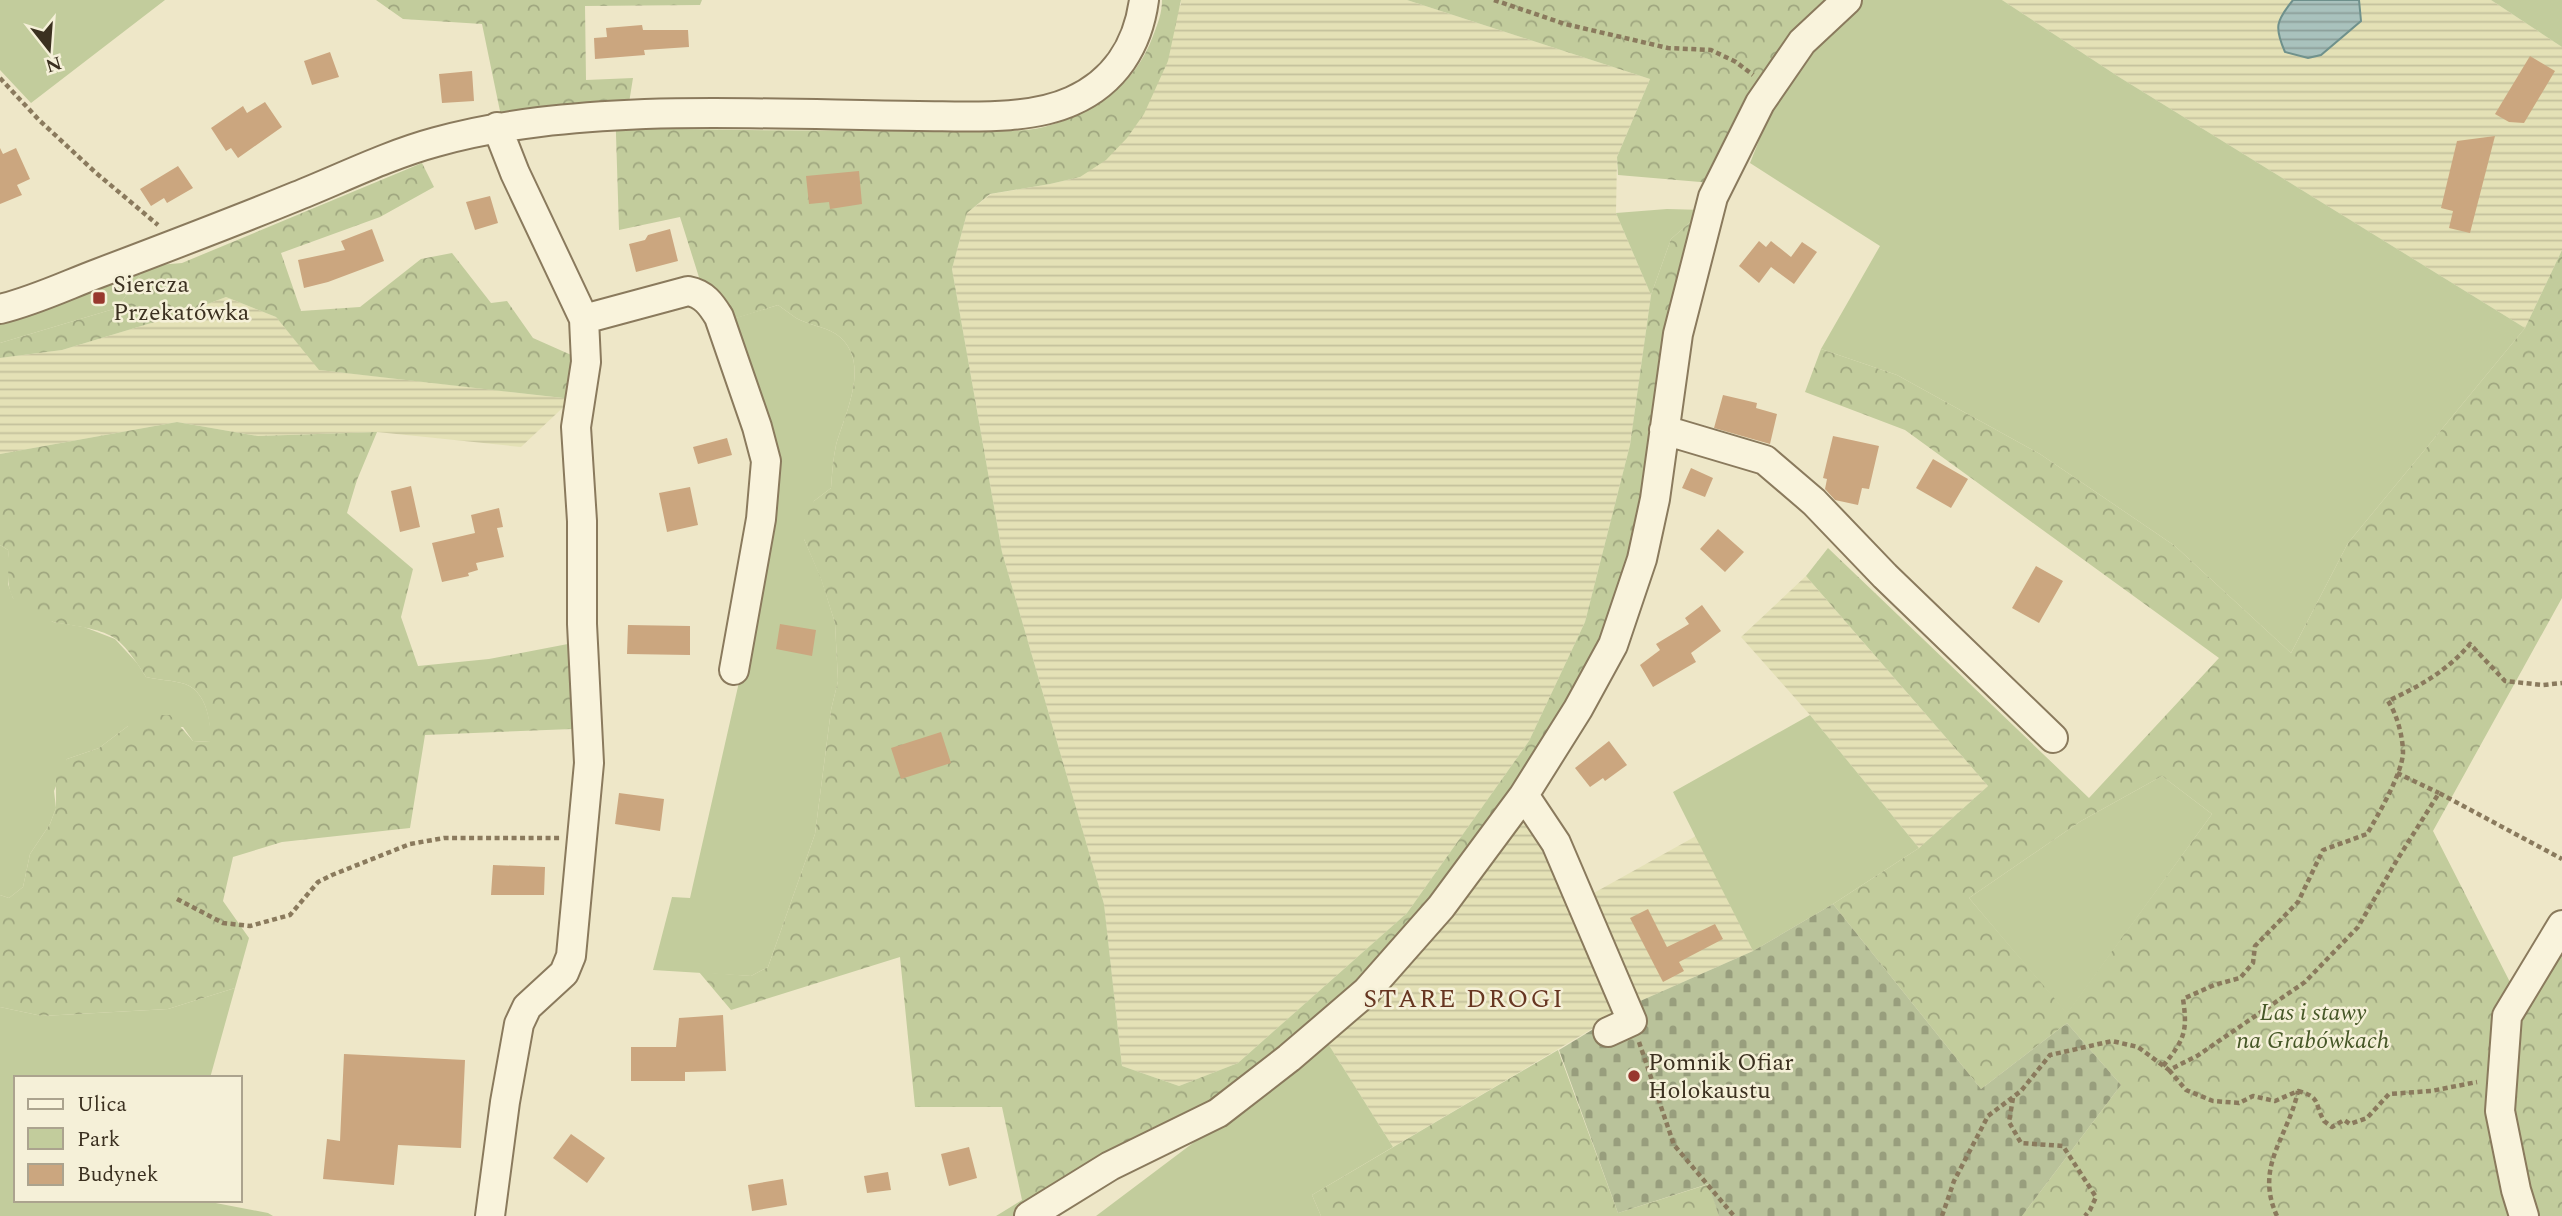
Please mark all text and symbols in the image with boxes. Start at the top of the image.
north arrow [14,14,84,84]
text: N [42,48,65,80]
place label: Siercza Przekatówka [113,267,250,331]
marker: Siercza Przekatówka [91,290,107,306]
district label: STARE DROGI [1363,979,1565,1019]
park label: Las i stawy na Grabówkach [2237,995,2389,1059]
place label: Pomnik Ofiar Holokaustu [1648,1045,1794,1109]
marker: Pomnik Ofiar Holokaustu [1626,1068,1642,1084]
legend [14,1076,242,1202]
text: Ulica [77,1089,128,1121]
text: Park [77,1124,121,1156]
text: Budynek [77,1159,159,1191]

